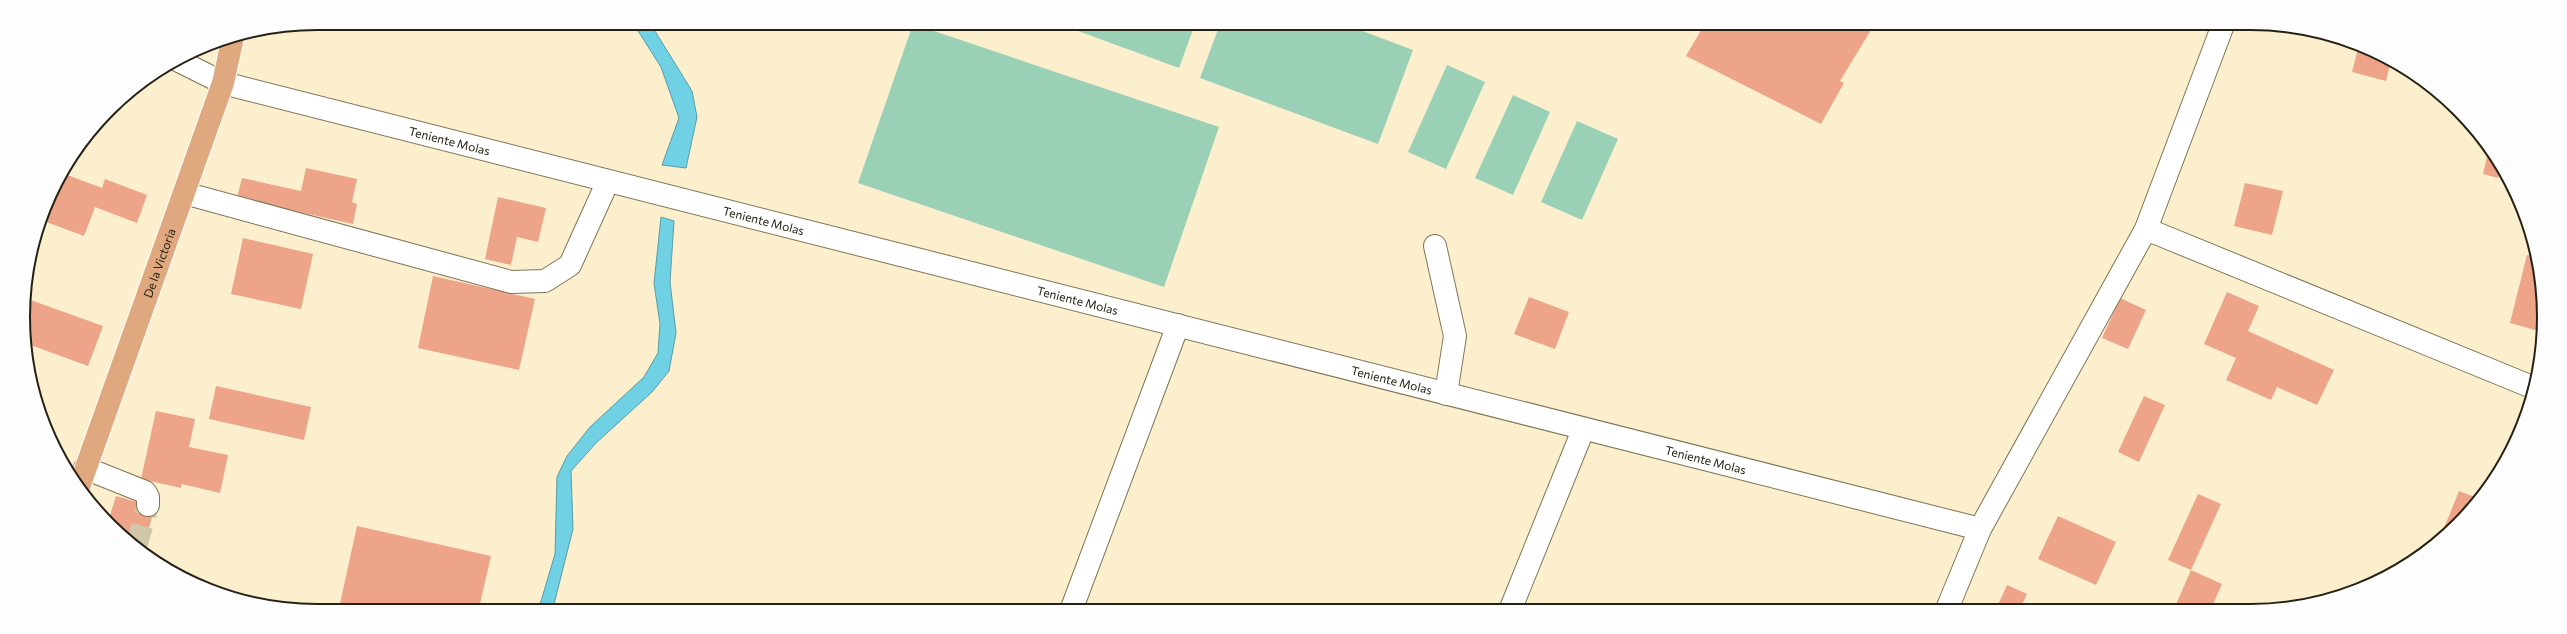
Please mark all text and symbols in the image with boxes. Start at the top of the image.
street label: Teniente Molas [408,123,492,158]
street label: Teniente Molas [722,203,806,237]
street label: De la Victoria [140,226,178,299]
street label: Teniente Molas [1036,283,1120,317]
street label: Teniente Molas [1350,363,1434,397]
street label: Teniente Molas [1664,442,1748,476]

